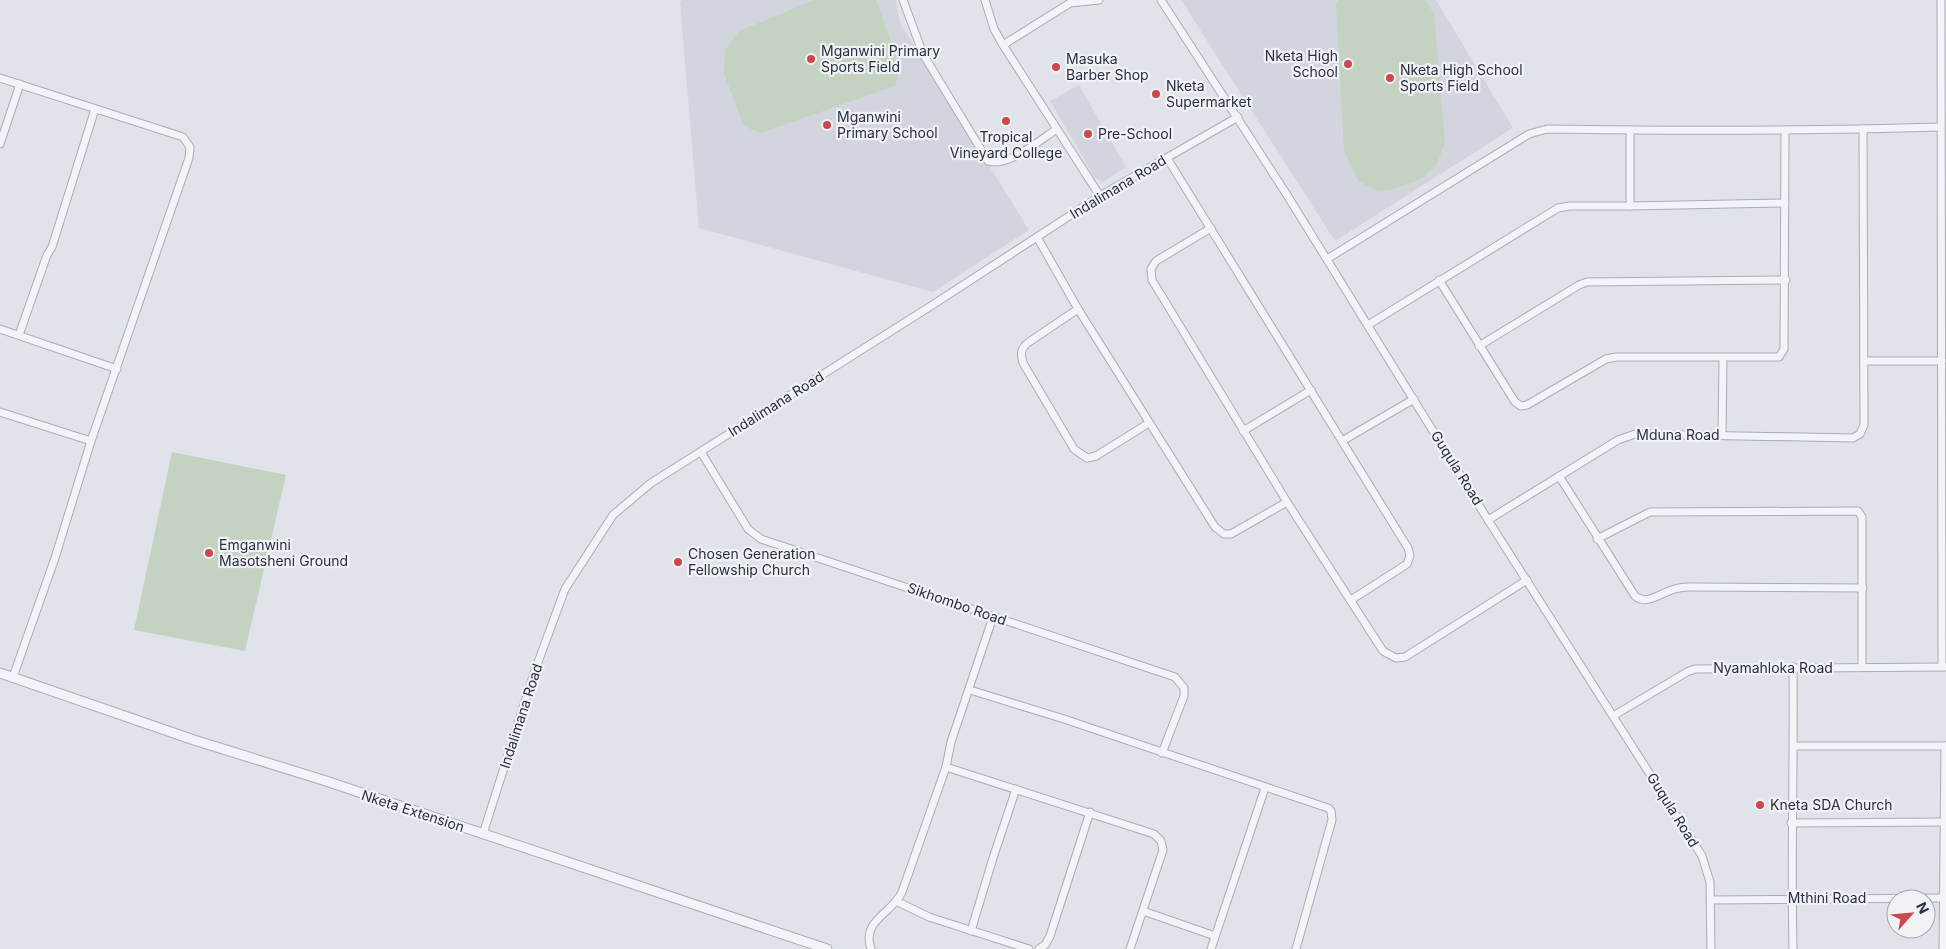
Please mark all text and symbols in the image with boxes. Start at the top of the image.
place label: Mganwini Primary Sports Field [821,42,940,75]
place label: Nketa High School [1265,47,1338,80]
place label: Masuka Barber Shop [1066,50,1149,83]
marker: Mganwini Primary Sports Field [805,53,817,65]
marker: Nketa High School [1342,58,1354,70]
marker: Masuka Barber Shop [1050,61,1062,73]
place label: Nketa High School Sports Field [1400,61,1523,94]
marker: Nketa High School Sports Field [1384,72,1396,84]
place label: Nketa Supermarket [1166,77,1252,110]
marker: Nketa Supermarket [1150,88,1162,100]
place label: Mganwini Primary School [837,108,938,141]
marker: Tropical Vineyard College [1000,115,1012,127]
marker: Mganwini Primary School [821,119,833,131]
place label: Pre-School [1098,125,1172,142]
place label: Tropical Vineyard College [950,128,1062,161]
marker: Pre-School [1082,128,1094,140]
street label: Indalimana Road [1067,151,1169,222]
street label: Indalimana Road [725,367,827,440]
street label: Mduna Road [1636,426,1720,443]
street label: Guqula Road [1428,427,1487,508]
place label: Emganwini Masotsheni Ground [219,536,348,569]
place label: Chosen Generation Fellowship Church [688,545,815,578]
marker: Emganwini Masotsheni Ground [203,547,215,559]
marker: Chosen Generation Fellowship Church [672,556,684,568]
street label: Sikhombo Road [905,579,1009,628]
street label: Nyamahloka Road [1713,659,1833,676]
street label: Indalimana Road [496,661,545,770]
street label: Guqula Road [1644,769,1703,850]
street label: Nketa Extension [360,786,467,835]
place label: Kneta SDA Church [1770,796,1893,813]
marker: Kneta SDA Church [1754,799,1766,811]
street label: Mthini Road [1788,889,1866,906]
north arrow [1886,889,1936,939]
text: N [1913,899,1933,916]

